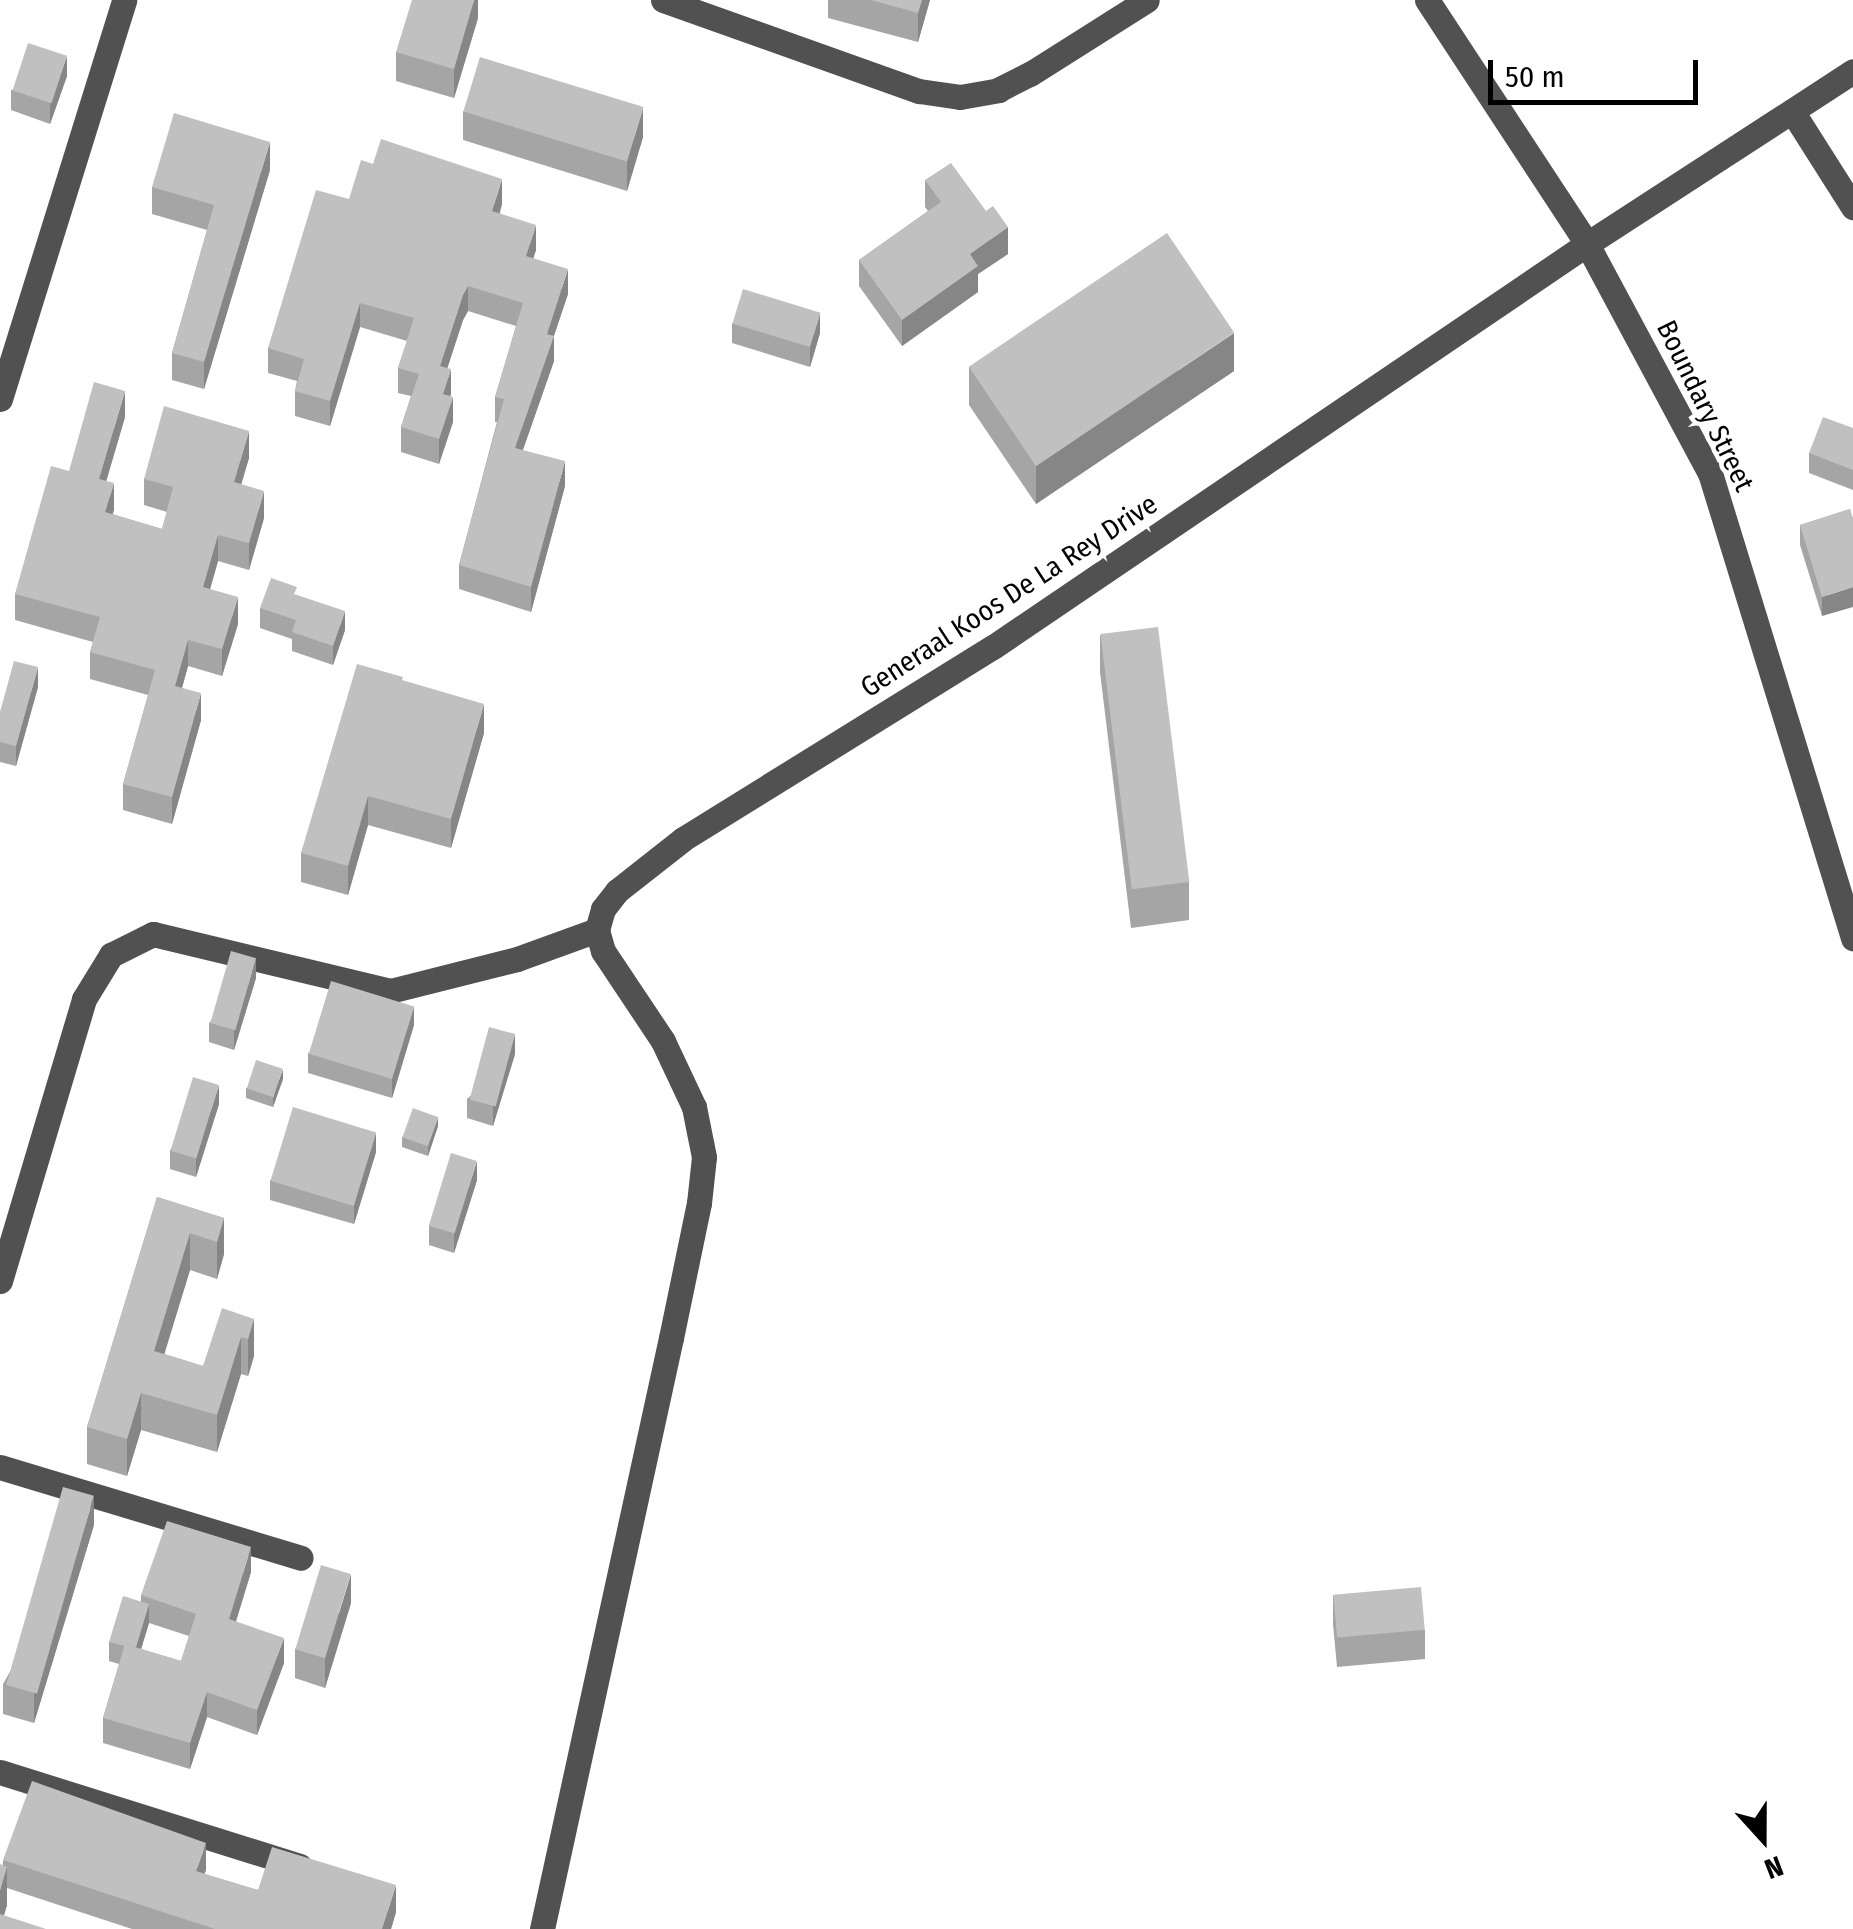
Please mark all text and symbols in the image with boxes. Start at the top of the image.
scale bar [1493,40,1703,102]
text: 50 m [1505,59,1565,95]
street label: Boundary Street [1649,315,1761,497]
street label: Generaal Koos De La Rey Drive [854,487,1164,705]
north arrow [1713,1789,1813,1889]
text: N [1760,1849,1788,1886]

